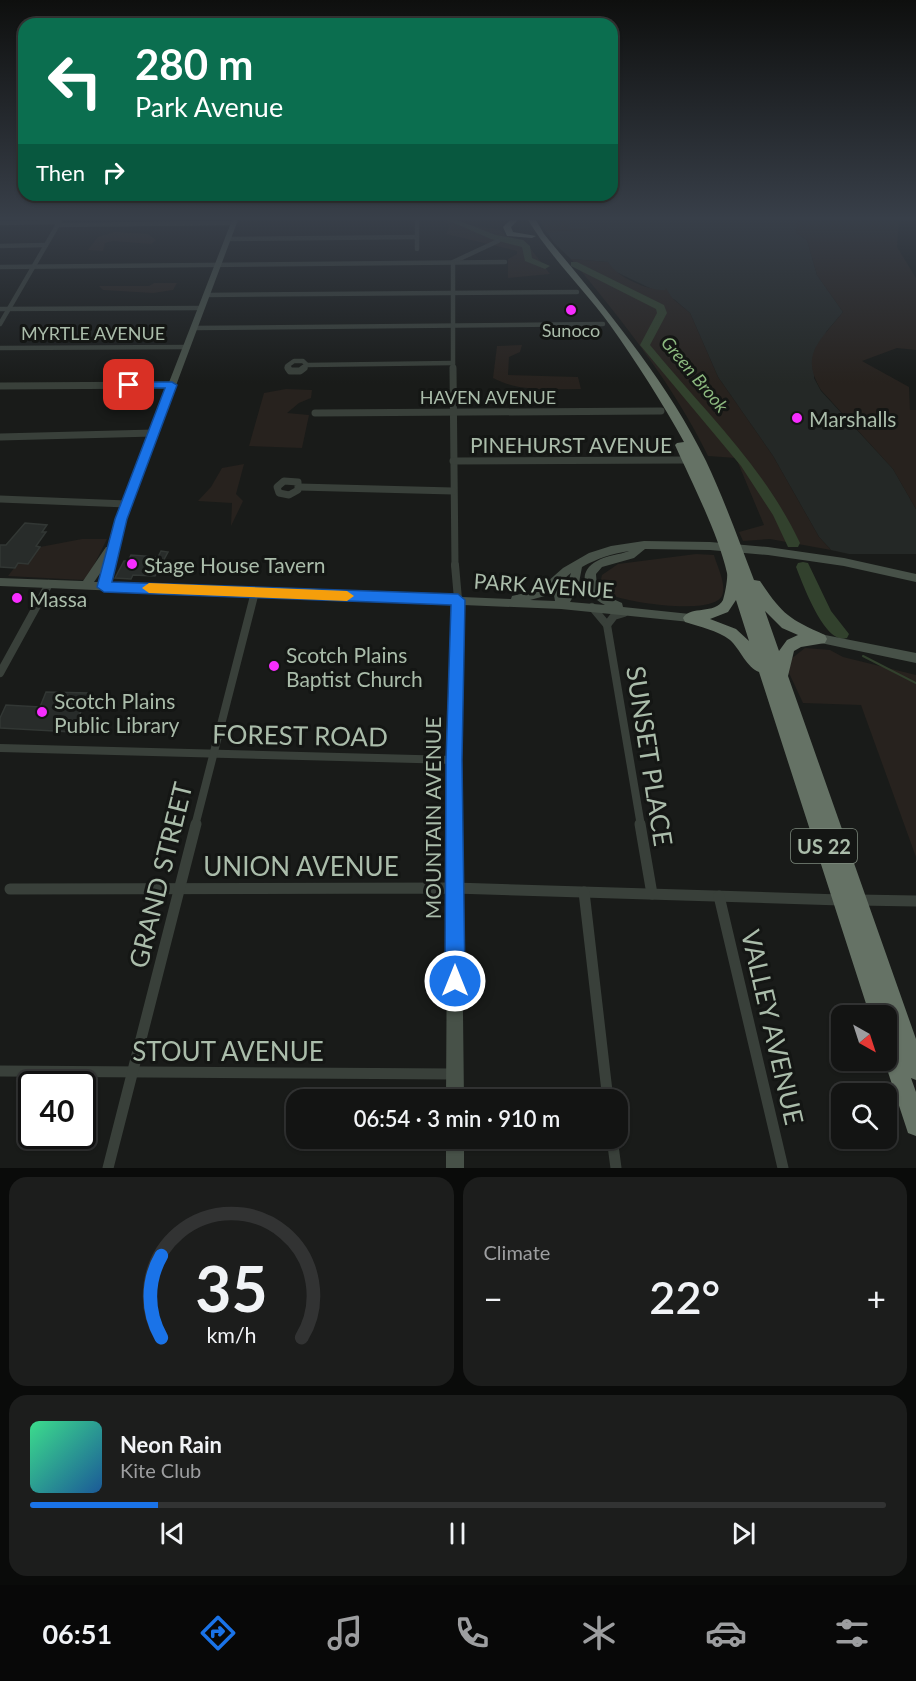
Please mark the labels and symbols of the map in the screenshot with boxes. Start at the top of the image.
marker: Sunoco [564,303,578,317]
place label: Sunoco [542,319,600,341]
street label: MYRTLE AVENUE [21,322,165,344]
water label: Green Brook [657,331,733,417]
pin [103,359,154,410]
street label: HAVEN AVENUE [420,386,556,408]
place label: Marshalls [809,406,896,431]
marker: Marshalls [790,411,804,425]
street label: PINEHURST AVENUE [470,432,672,457]
place label: Stage House Tavern [144,552,326,577]
marker: Stage House Tavern [125,557,139,571]
street label: PARK AVENUE [473,568,615,602]
place label: Massa [29,586,87,611]
marker: Massa [10,591,24,605]
place label: Scotch Plains Baptist Church [286,642,423,691]
marker: Scotch Plains Baptist Church [267,659,281,673]
street label: SUNSET PLACE [620,664,680,848]
place label: Scotch Plains Public Library [54,688,180,737]
marker: Scotch Plains Public Library [35,705,49,719]
street label: FOREST ROAD [212,717,388,753]
street label: MOUNTAIN AVENUE [420,717,445,919]
street label: GRAND STREET [121,779,199,971]
road number: US 22 [791,829,857,863]
street label: UNION AVENUE [203,850,399,882]
street label: VALLEY AVENUE [735,926,811,1128]
position arrow [423,949,487,1013]
north arrow [831,1005,897,1071]
street label: STOUT AVENUE [132,1035,324,1067]
speed limit sign: 40 [18,1071,96,1149]

